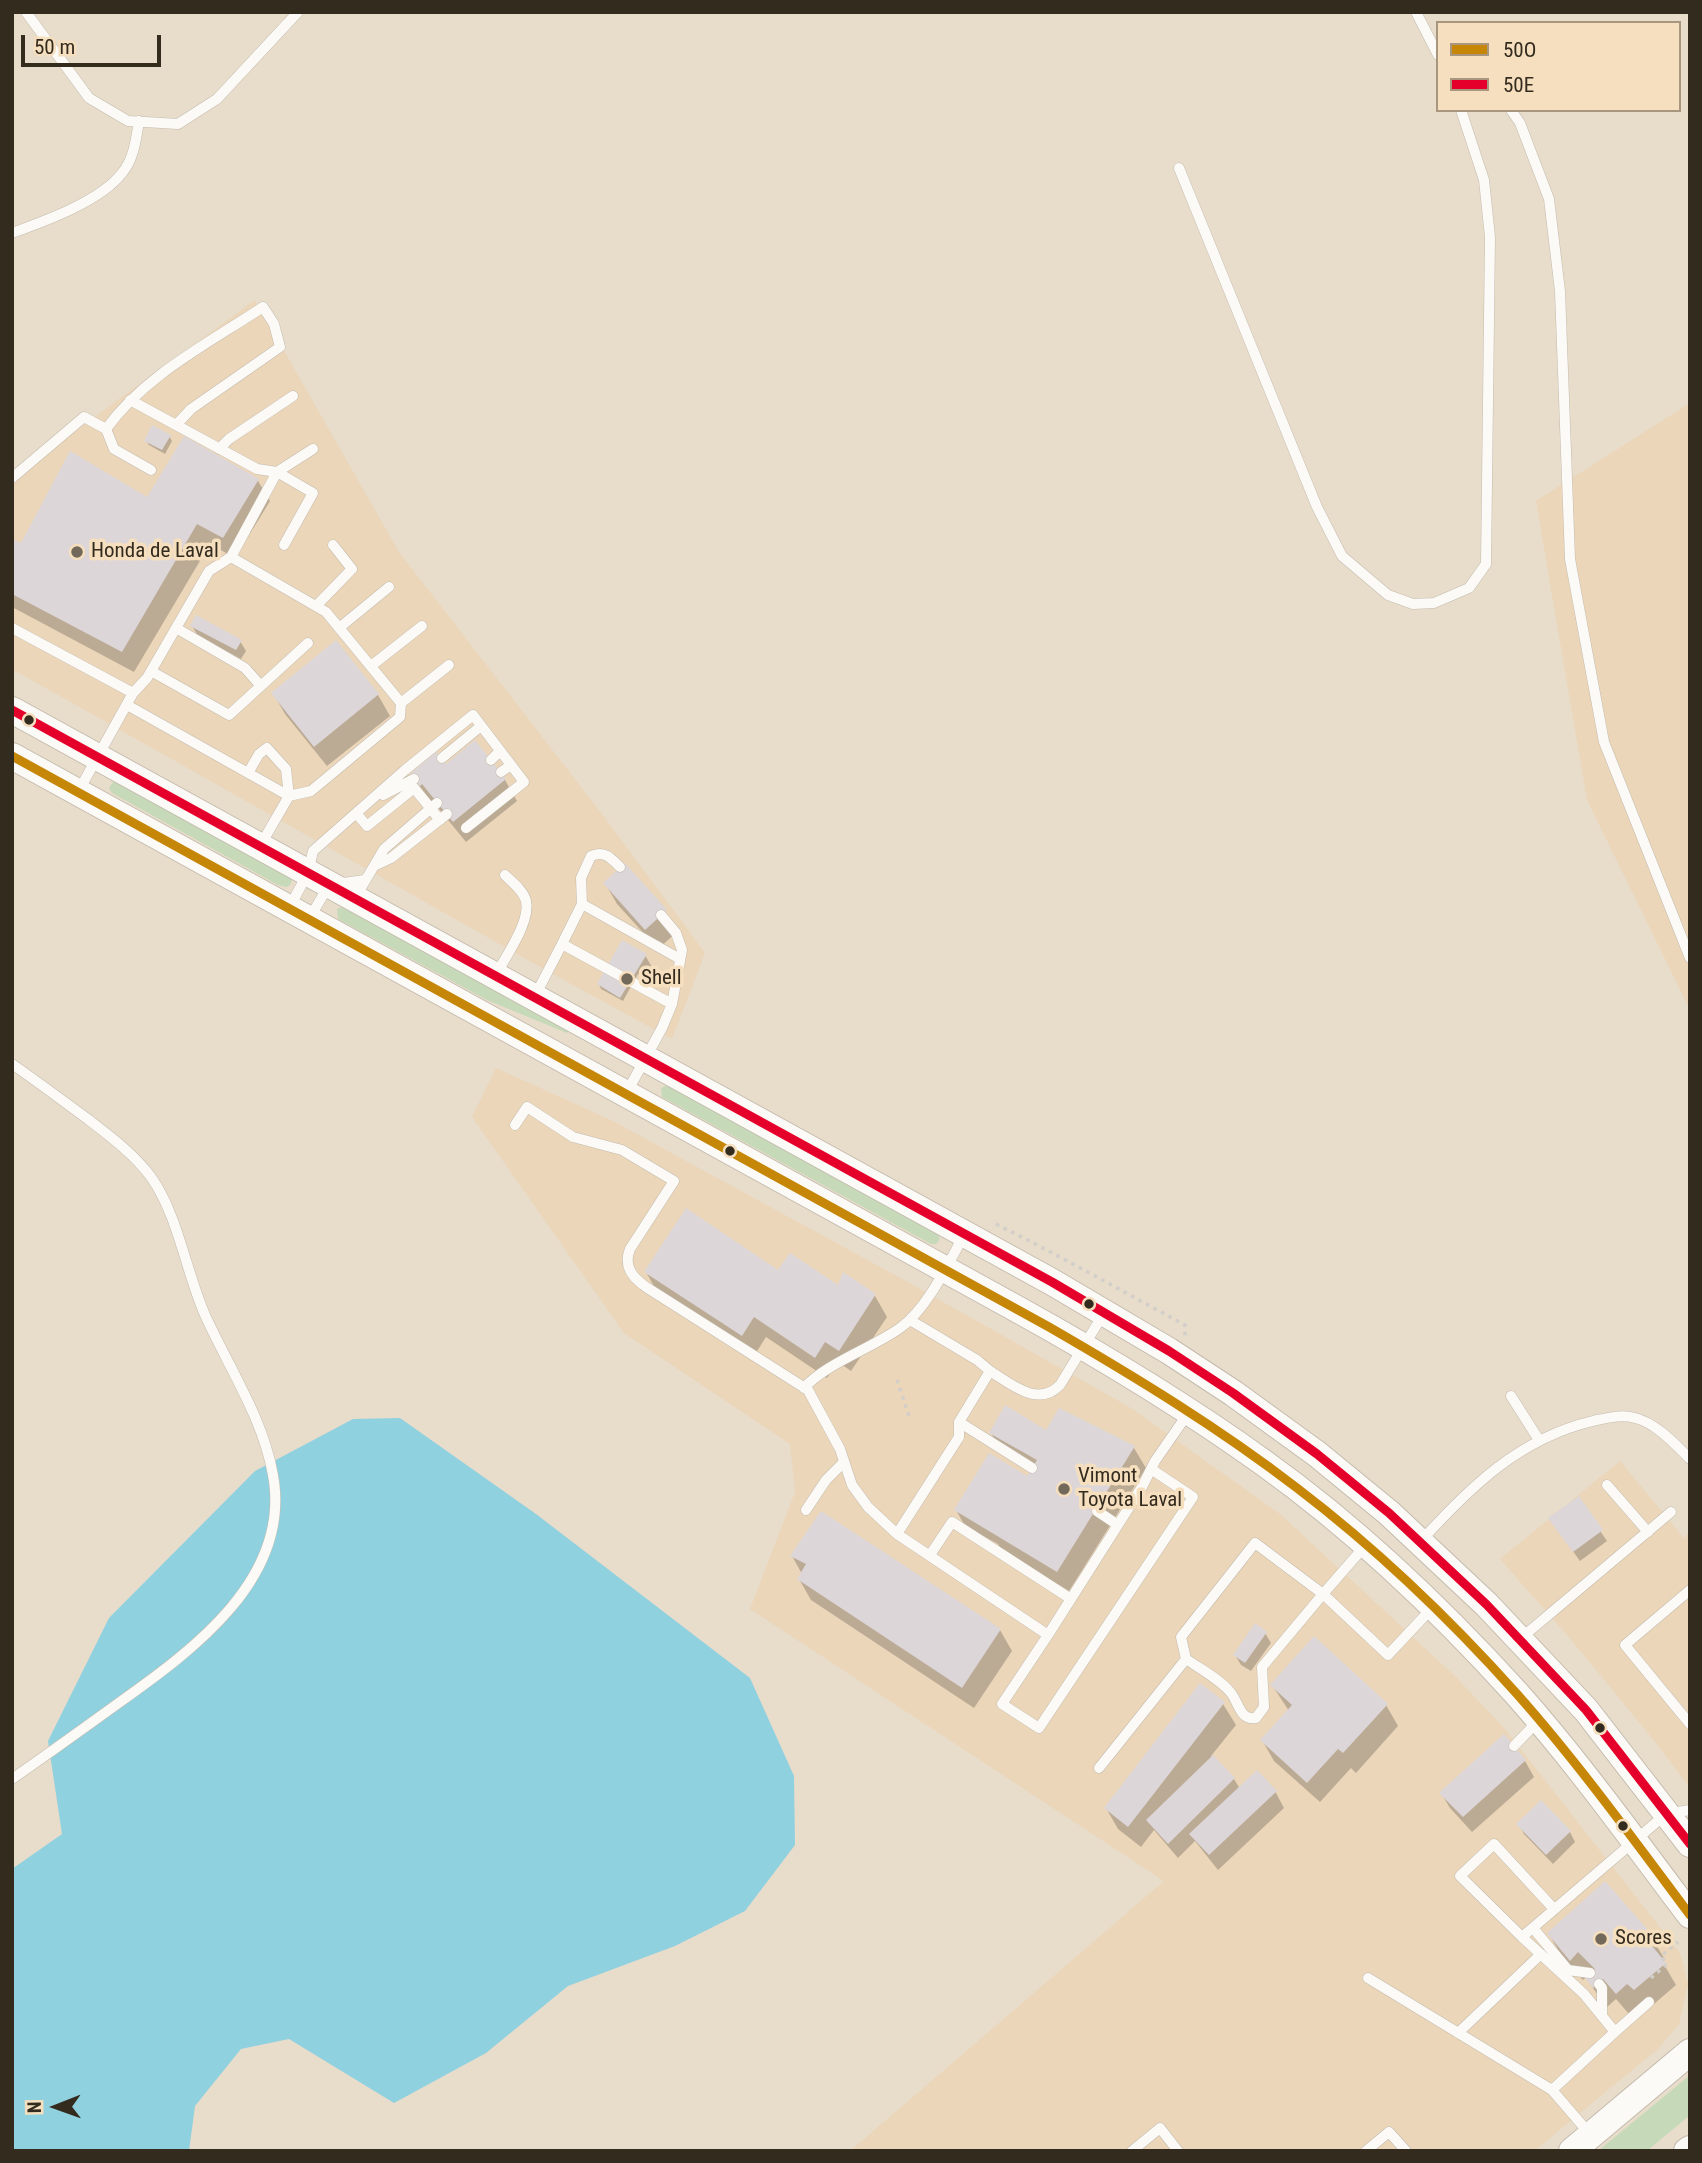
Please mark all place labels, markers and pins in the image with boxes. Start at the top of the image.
place label: Honda de Laval [91,539,219,565]
marker: Honda de Laval [69,544,85,560]
unlabelled marker [22,713,36,727]
place label: Shell [641,966,682,992]
marker: Shell [619,971,635,987]
unlabelled marker [723,1144,737,1158]
unlabelled marker [1082,1297,1096,1311]
place label: Vimont Toyota Laval [1078,1464,1182,1514]
marker: Vimont Toyota Laval [1056,1481,1072,1497]
unlabelled marker [1593,1721,1607,1735]
unlabelled marker [1616,1819,1630,1833]
place label: Scores [1615,1926,1672,1952]
marker: Scores [1593,1931,1609,1947]

